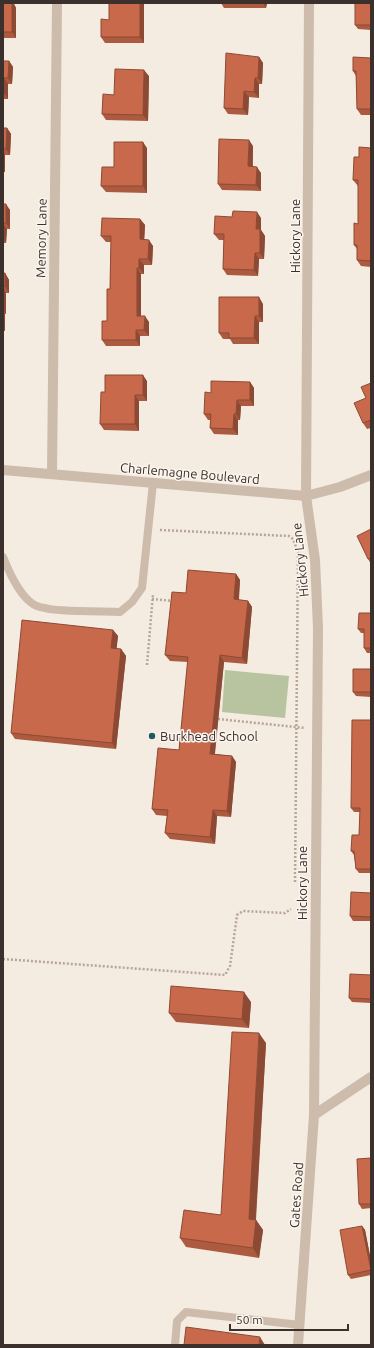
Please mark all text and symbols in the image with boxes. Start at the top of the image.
street label: Memory Lane [33,198,49,278]
street label: Hickory Lane [288,199,302,273]
street label: Charlemagne Boulevard [120,460,260,486]
street label: Hickory Lane [289,522,311,598]
place label: Burkhead School [160,729,259,743]
marker: Burkhead School [147,731,157,741]
street label: Hickory Lane [295,846,309,920]
street label: Gates Road [287,1162,305,1228]
scale bar [230,1306,348,1332]
text: 50 m [236,1313,263,1326]

